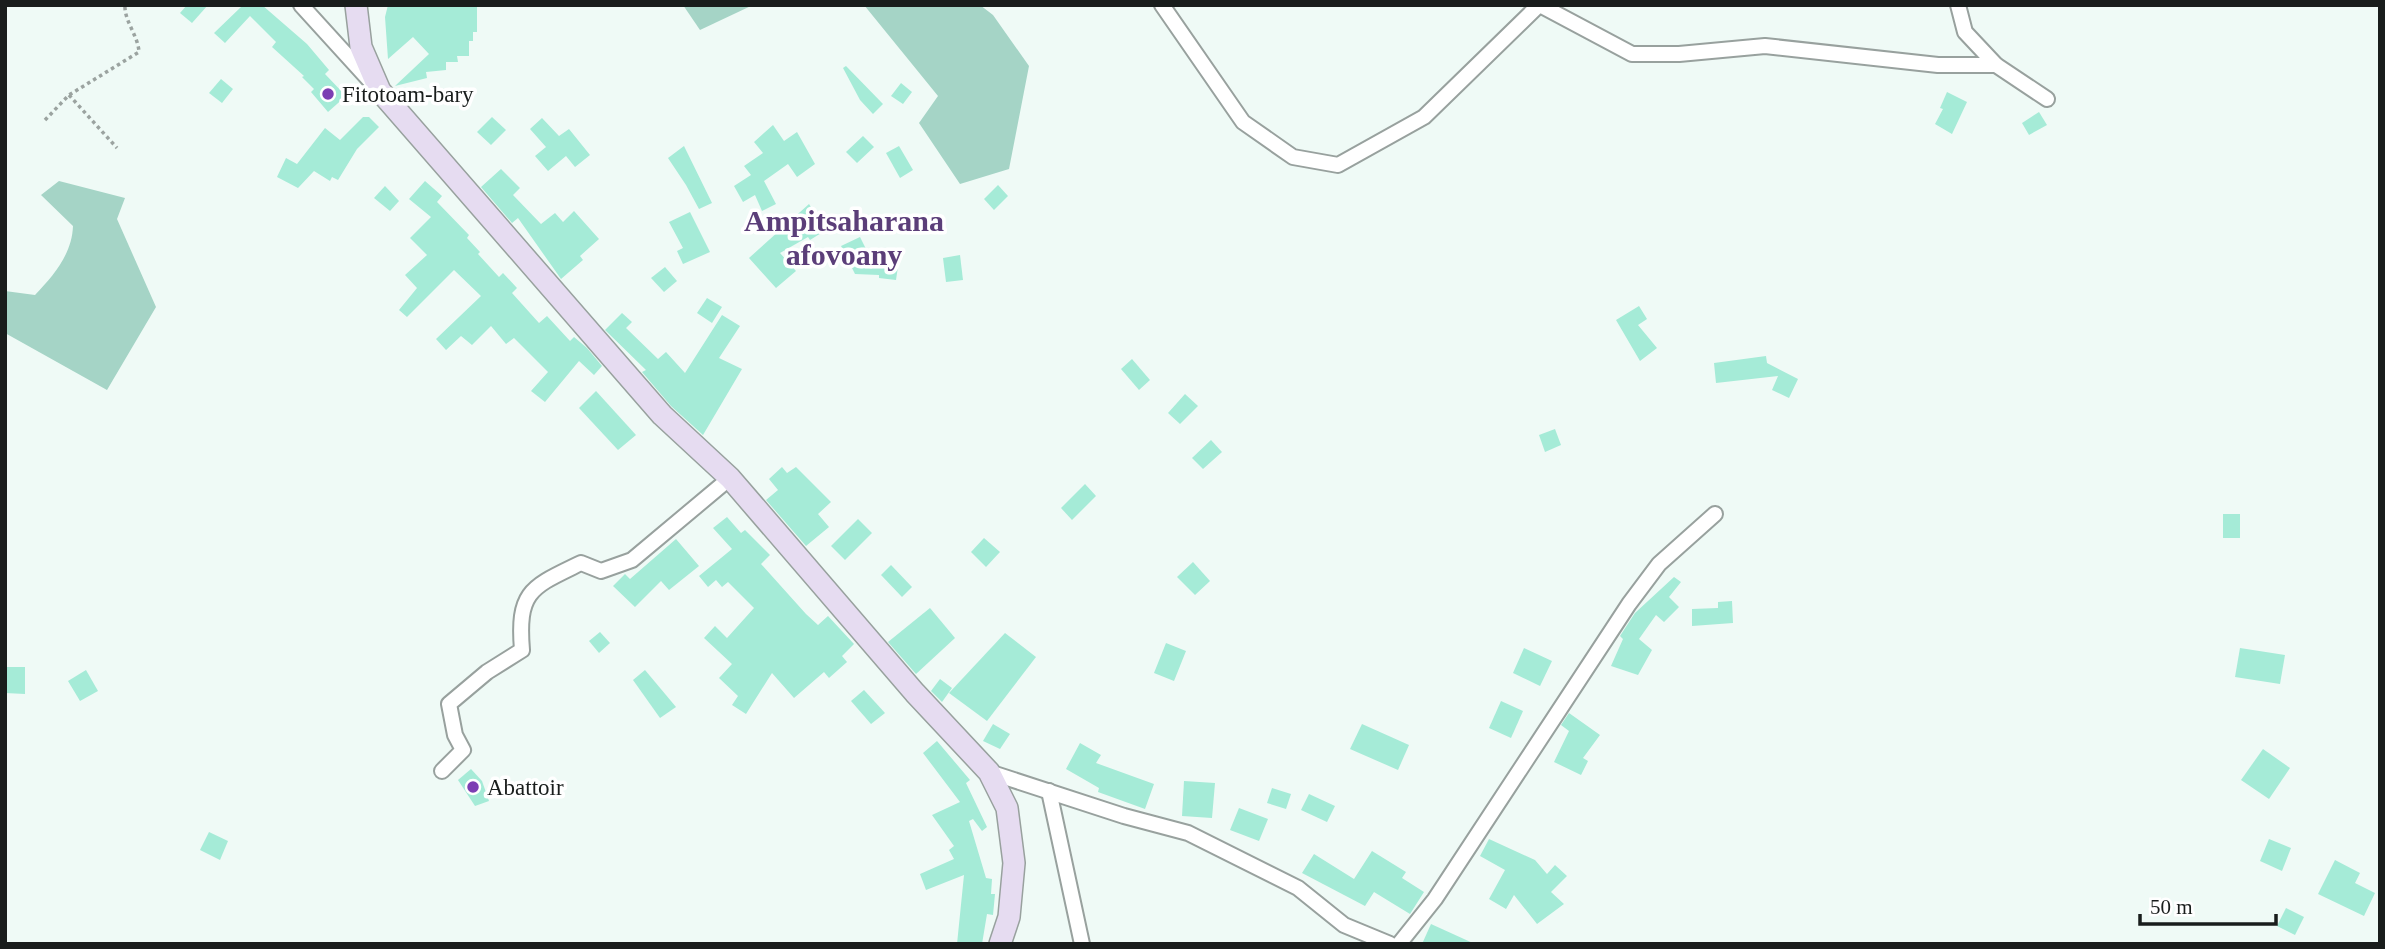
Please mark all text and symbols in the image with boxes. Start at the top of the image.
place label: Fitotoam-bary [342,82,474,107]
marker: Fitotoam-bary [320,86,336,102]
district label: Ampitsaharana afovoany [744,204,944,271]
place label: Abattoir [487,775,564,800]
marker: Abattoir [465,779,481,795]
scale bar [2140,883,2276,927]
text: 50 m [2150,895,2193,919]

